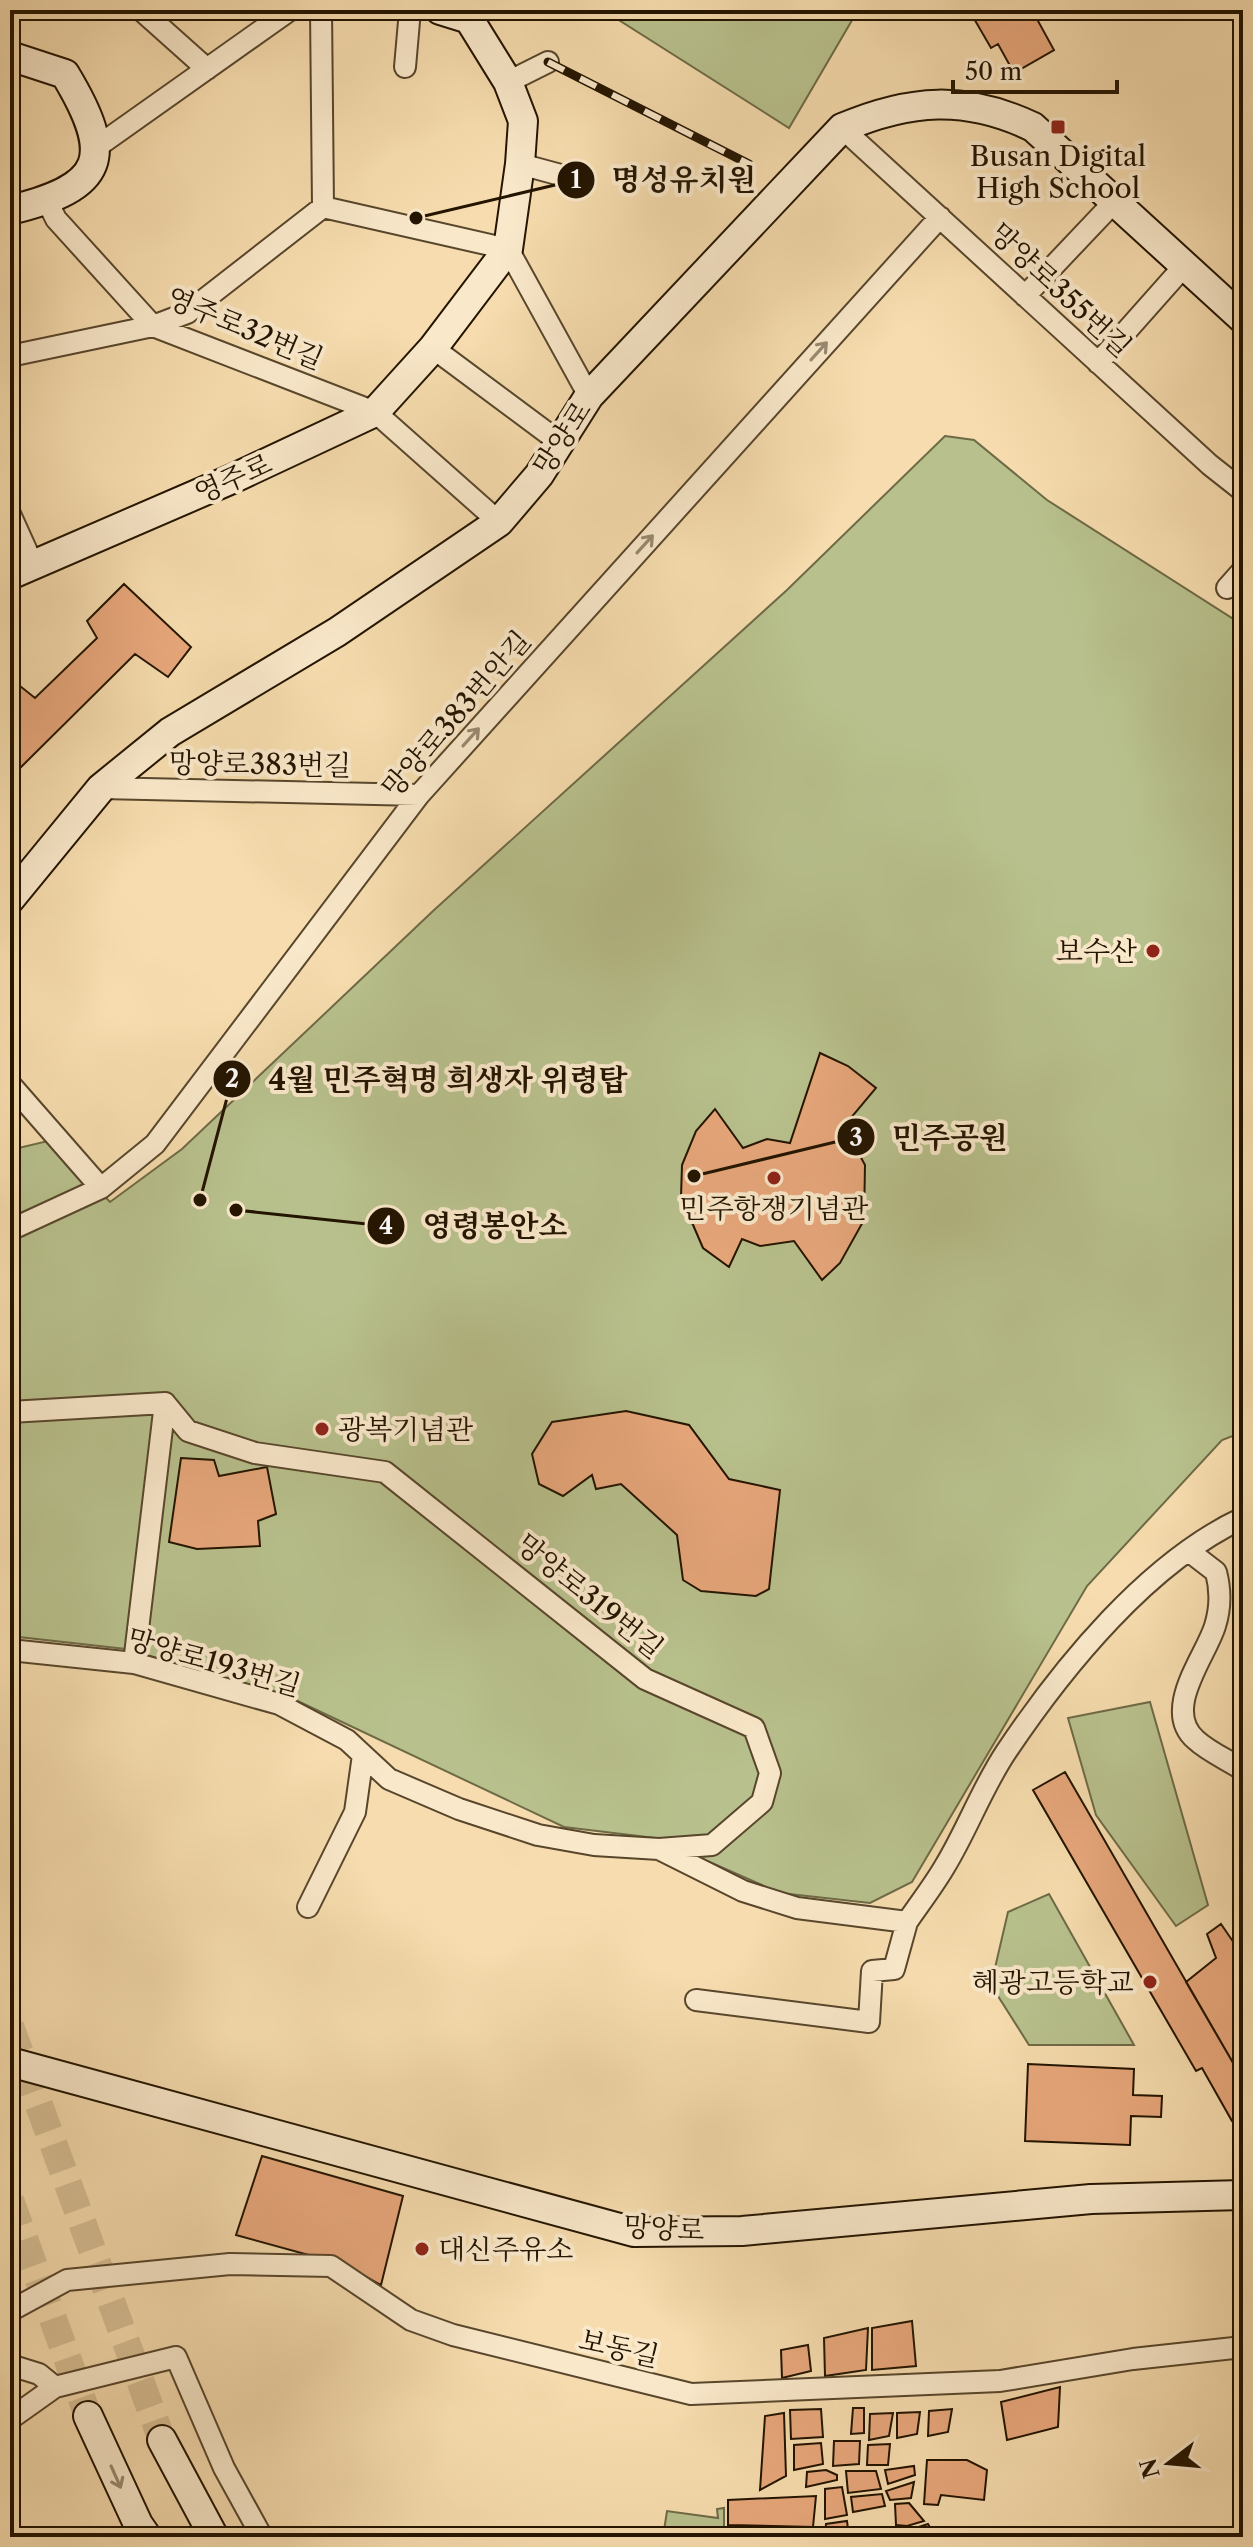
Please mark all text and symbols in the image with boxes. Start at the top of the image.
scale bar [953,44,1117,94]
text: 50 m [965,57,1022,86]
marker: Busan Digital High School [1049,118,1067,136]
place label: Busan Digital High School [970,139,1146,205]
callout: 명성유치원 [556,153,773,207]
text: 명성유치원 [612,161,756,198]
text: 1 [571,165,582,194]
street label: 망양로355번길 [983,216,1139,364]
street label: 영주로32번길 [162,280,328,376]
one-way arrow [810,341,828,361]
street label: 망양로 [526,395,598,481]
street label: 영주로 [189,446,277,510]
one-way arrow [636,535,654,555]
street label: 망양로383번안길 [374,624,538,804]
one-way arrow [462,728,480,748]
street label: 망양로383번길 [168,745,352,783]
place label: 보수산 [1056,934,1137,968]
marker: 보수산 [1144,942,1162,960]
callout: 4월 민주혁명 희생자 위령탑 [212,1052,643,1106]
text: 4월 민주혁명 희생자 위령탑 [268,1061,628,1098]
text: 2 [225,1064,239,1093]
callout: 민주공원 [836,1110,1024,1164]
text: 민주공원 [892,1119,1008,1156]
text: 3 [849,1123,863,1152]
marker: 민주항쟁기념관 [765,1169,783,1187]
place label: 민주항쟁기념관 [679,1191,869,1225]
callout: 영령봉안소 [366,1199,583,1253]
text: 영령봉안소 [423,1207,567,1244]
text: 4 [379,1211,393,1240]
place label: 광복기념관 [338,1412,473,1446]
marker: 광복기념관 [313,1420,331,1438]
street label: 망양로319번길 [510,1527,670,1665]
street label: 망양로193번길 [123,1621,305,1703]
place label: 혜광고등학교 [972,1965,1134,1999]
marker: 혜광고등학교 [1141,1973,1159,1991]
street label: 망양로 [623,2209,705,2247]
place label: 대신주유소 [438,2232,573,2266]
marker: 대신주유소 [413,2240,431,2258]
street label: 보동길 [576,2322,662,2374]
north arrow [1129,2423,1209,2503]
text: N [1135,2455,1166,2481]
one-way arrow [110,2464,125,2489]

